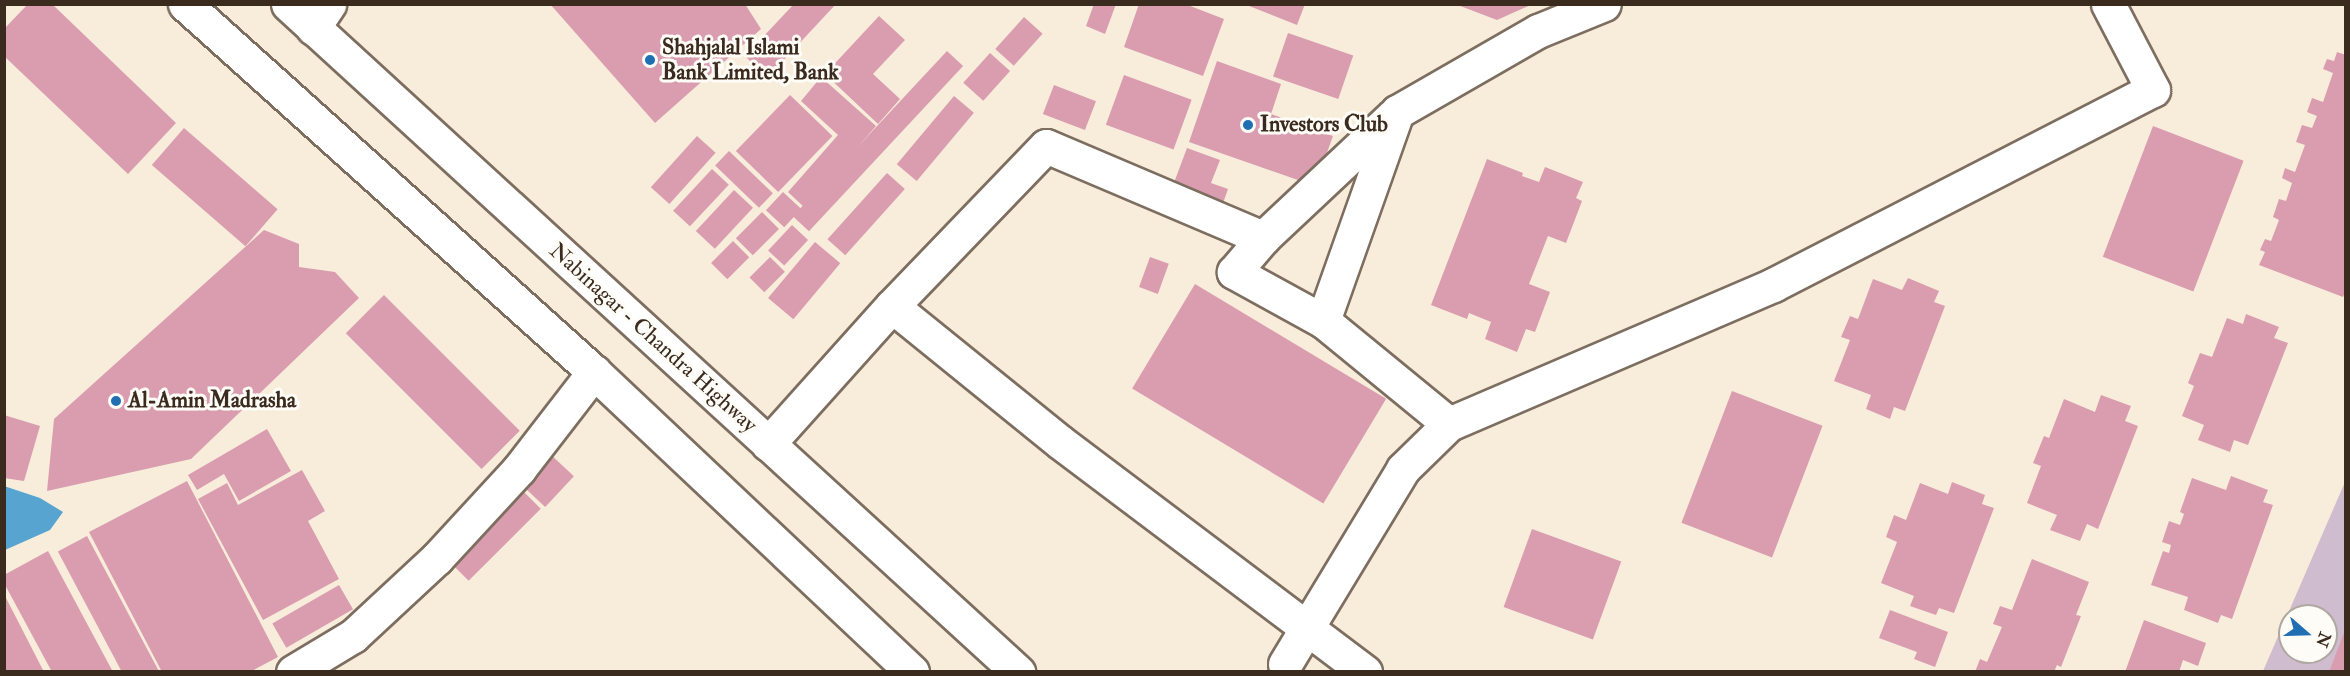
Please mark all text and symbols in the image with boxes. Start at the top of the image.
place label: Shahjalal Islami Bank Limited, Bank [662,34,839,86]
marker: Shahjalal Islami Bank Limited, Bank [643,53,657,67]
place label: Investors Club [1260,112,1388,138]
marker: Investors Club [1241,118,1255,132]
street label: Nabinagar - Chandra Highway [544,238,762,438]
place label: Al-Amin Madrasha [128,388,296,414]
marker: Al-Amin Madrasha [109,394,123,408]
north arrow [2278,604,2338,664]
text: N [2311,629,2335,650]

